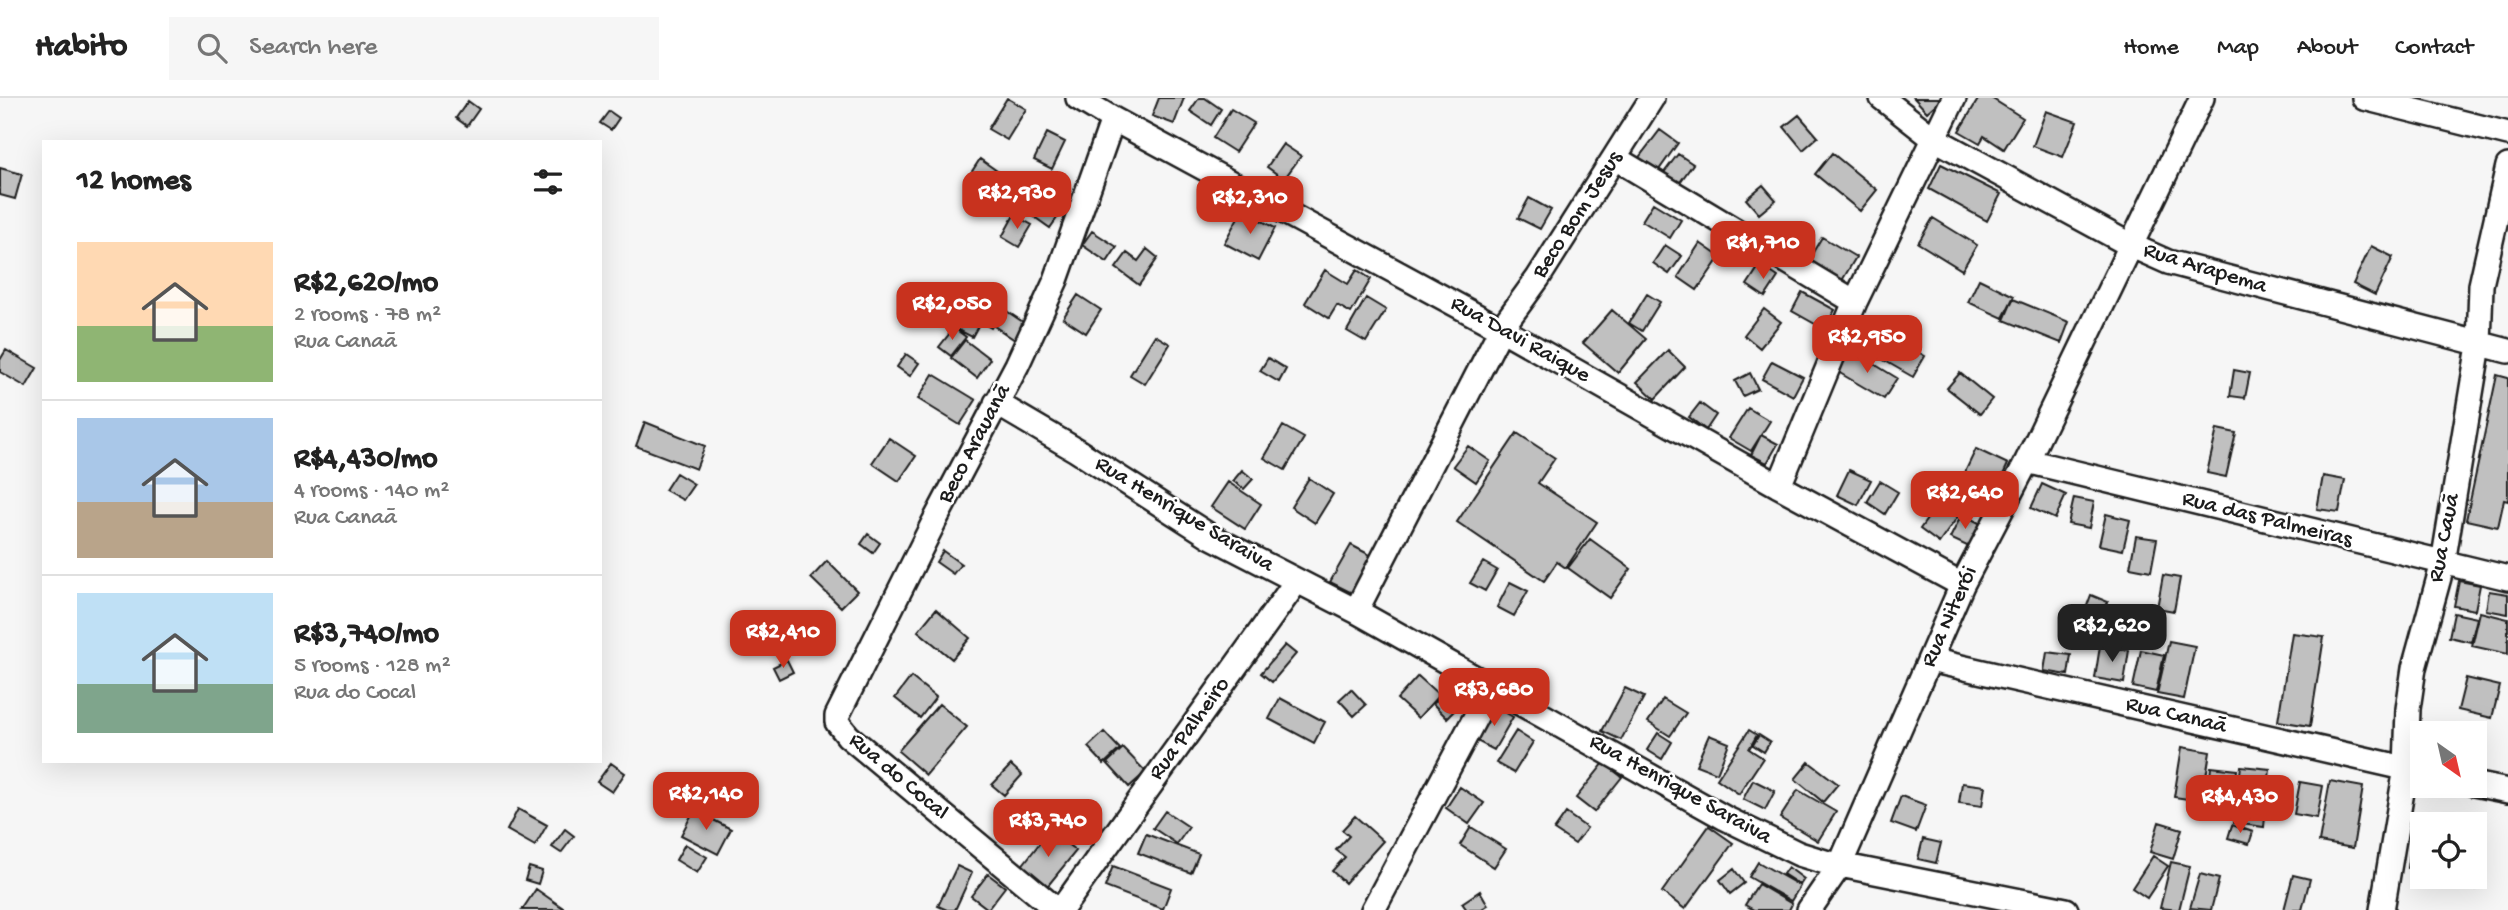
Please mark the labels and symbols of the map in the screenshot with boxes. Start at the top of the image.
street label: Beco Bom Jesus [1526,146,1629,284]
pin: R$2,930 [952,172,1082,231]
pin: R$2,310 [1185,176,1315,236]
pin: R$1,710 [1698,222,1828,281]
street label: Rua Arapema [2140,237,2271,301]
pin: R$2,050 [887,282,1017,342]
street label: Rua Davi Raique [1445,290,1596,390]
pin: R$2,950 [1802,316,1932,375]
street label: Beco Arauanã [932,379,1018,509]
street label: Rua Henrique Saraiva [1090,451,1280,580]
pin: R$2,640 [1900,472,2030,531]
street label: Rua das Palmeiras [2179,486,2355,554]
street label: Rua Cauã [2423,490,2467,585]
street label: Rua Niterói [1916,562,1984,672]
pin: R$2,620 [2047,604,2177,664]
pin: R$2,410 [718,610,848,670]
pin: R$3,680 [1429,668,1559,728]
street label: Rua Palheiro [1144,672,1236,786]
street label: Rua Canaã [2123,691,2230,741]
north arrow [2410,721,2487,798]
street label: Rua do Cocal [843,727,953,827]
street label: Rua Henrique Saraiva [1584,729,1777,852]
pin: R$2,140 [641,772,771,832]
pin: R$4,430 [2175,776,2305,835]
pin: R$3,740 [983,800,1113,859]

